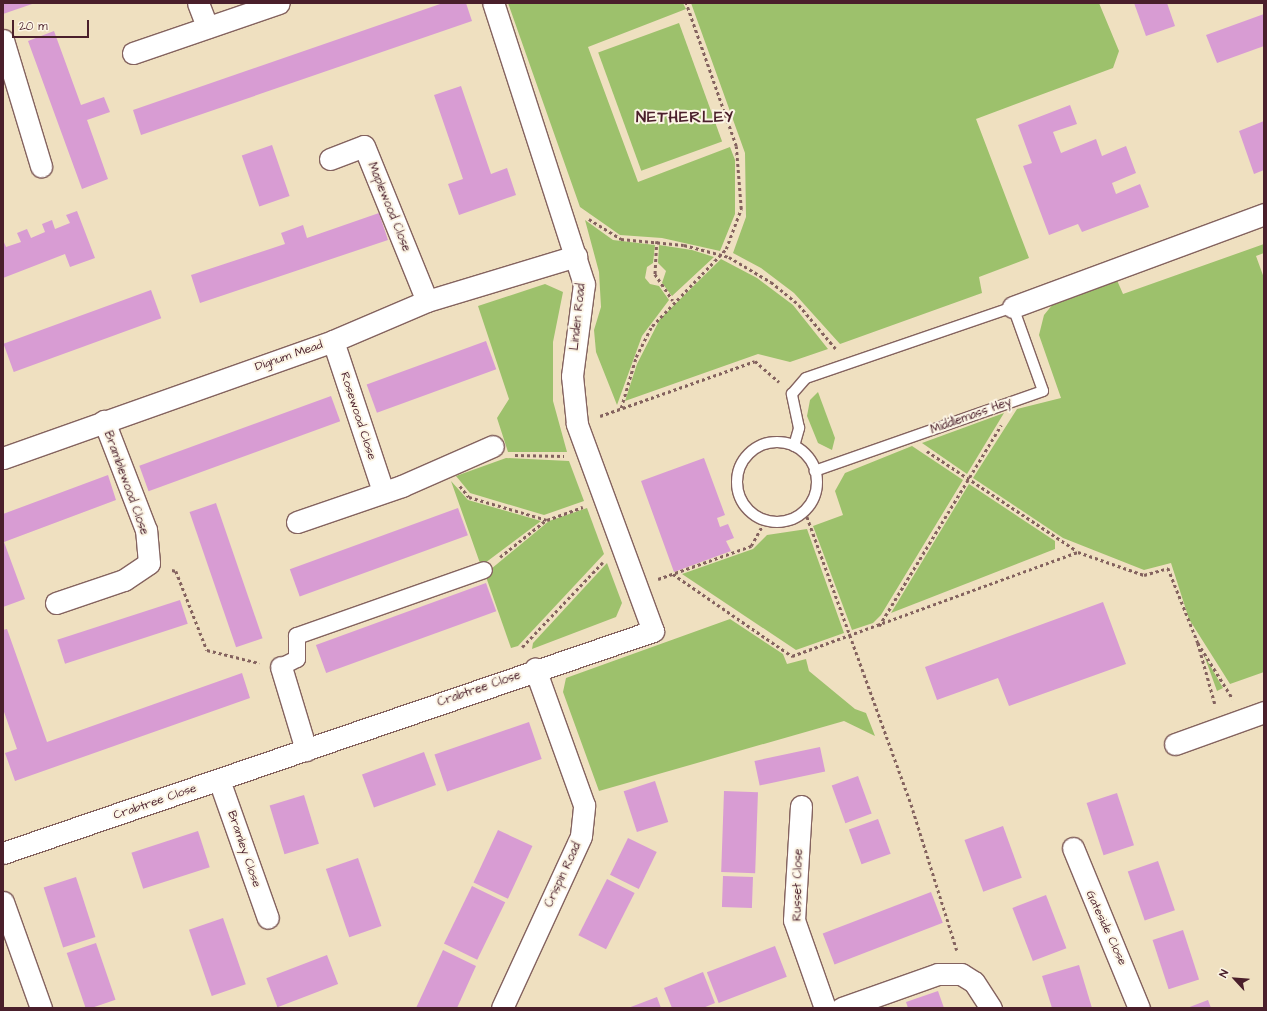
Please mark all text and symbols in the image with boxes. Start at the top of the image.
scale bar [14,12,91,38]
text: 20 m [19,18,48,35]
district label: NETHERLEY [636,107,734,127]
street label: Maplewood Close [365,160,413,254]
street label: Linden Road [567,283,589,351]
street label: Dignum Mead [253,338,325,374]
street label: Rosewood Close [337,370,379,462]
street label: Middlemass Hey [929,395,1013,437]
street label: Bramblewood Close [101,429,151,537]
street label: Crabtree Close [436,668,522,710]
street label: Crabtree Close [112,781,198,823]
street label: Bramley Close [224,809,264,889]
street label: Crispin Road [542,840,584,910]
street label: Russet Close [790,849,806,921]
street label: Gateside Close [1082,888,1130,968]
north arrow [1215,959,1255,999]
text: N [1216,967,1232,980]

